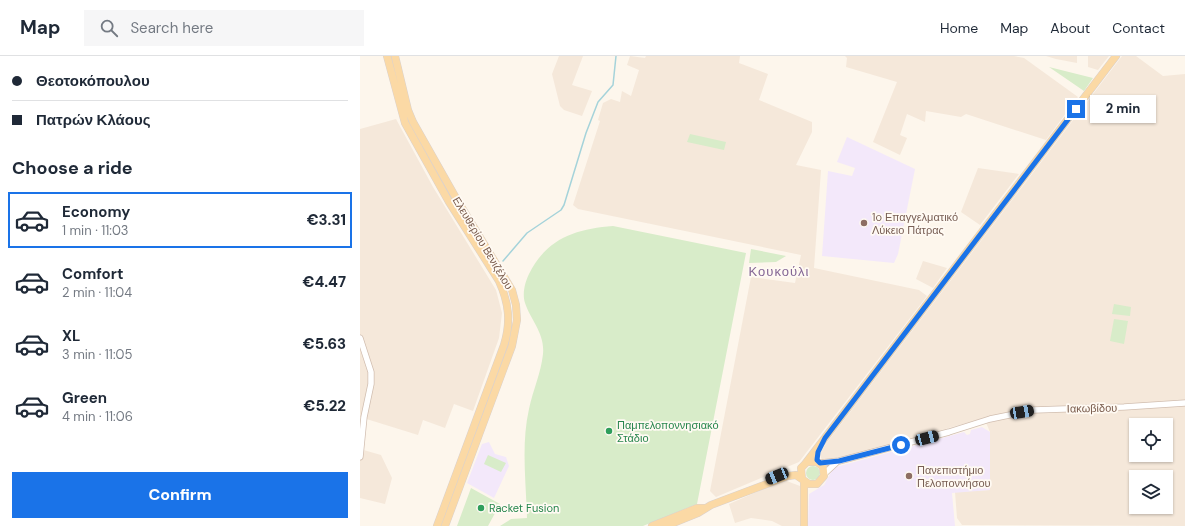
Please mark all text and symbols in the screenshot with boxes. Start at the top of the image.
search box [84,10,364,46]
text: Map [20,15,60,40]
icon: search [98,17,120,39]
text: Search here [130,18,213,38]
text: Home [940,19,978,37]
text: Map [1000,19,1028,37]
text: About [1050,19,1090,37]
text: Contact [1112,19,1165,37]
text: Θεοτοκόπουλου [36,71,150,91]
callout: 2 min [1090,95,1156,123]
route end [1067,100,1085,118]
text: 2 min [1106,100,1140,117]
text: Πατρών Κλάους [36,110,150,130]
text: Choose a ride [12,156,133,180]
street label: Ελευθερίου Βενιζέλου [450,194,516,292]
icon: car [14,202,50,238]
text: Economy [62,202,130,222]
text: €3.31 [307,210,346,230]
place label: 1o Επαγγελματικό Λύκειο Πάτρας [872,210,958,237]
marker: 1o Επαγγελματικό Λύκειο Πάτρας [859,218,869,228]
text: 1 min · 11:03 [62,222,128,239]
district label: Κουκούλι [749,263,809,280]
icon: car [14,264,50,300]
text: Comfort [62,264,123,284]
text: €4.47 [303,272,346,292]
text: 2 min · 11:04 [62,284,132,301]
icon: car [14,326,50,362]
text: XL [62,326,80,346]
text: €5.63 [303,334,346,354]
text: 3 min · 11:05 [62,346,132,363]
icon: car [14,388,50,424]
text: Green [62,388,107,408]
text: €5.22 [304,396,346,416]
street label: Ιακωβίδου [1067,401,1117,415]
car [1009,404,1035,420]
text: 4 min · 11:06 [62,408,133,425]
place label: Παμπελοποννησιακό Στάδιο [617,418,719,445]
map controls [1129,418,1173,514]
button: locate [1129,418,1173,462]
marker: Παμπελοποννησιακό Στάδιο [604,426,614,436]
car [914,429,940,447]
route start [892,436,910,454]
place label: Πανεπιστήμιο Πελοποννήσου [917,463,991,490]
car [764,466,790,486]
button: layers [1129,470,1173,514]
marker: Πανεπιστήμιο Πελοποννήσου [904,471,914,481]
button: Confirm [12,472,348,518]
place label: Racket Fusion [489,501,559,515]
marker: Racket Fusion [476,503,486,513]

